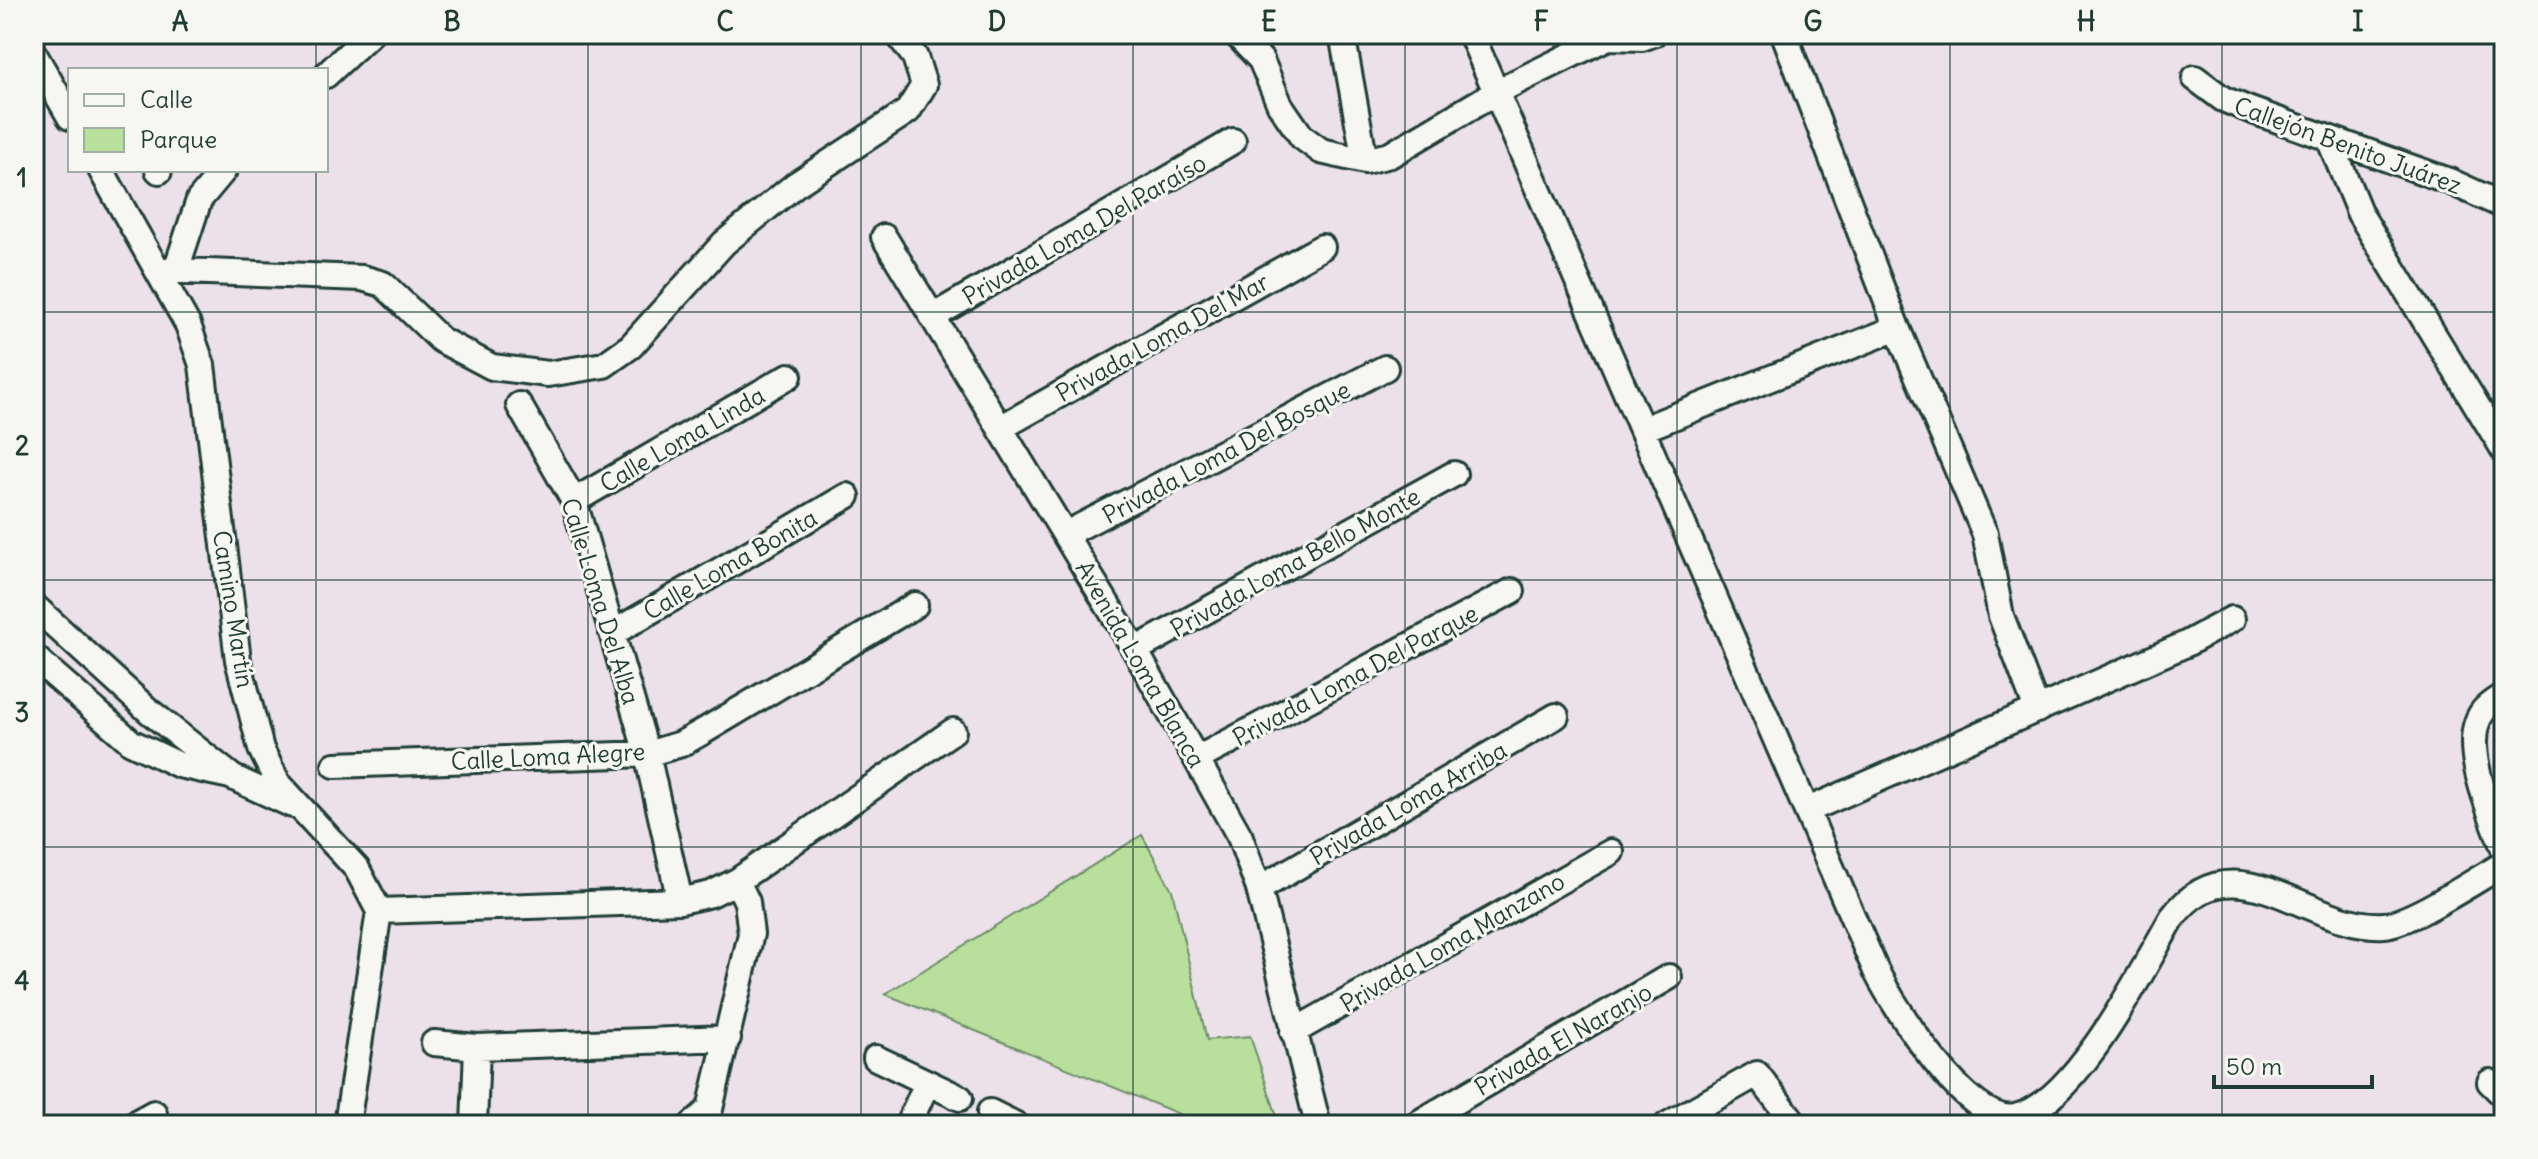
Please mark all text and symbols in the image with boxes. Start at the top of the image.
text: A [172,5,189,38]
text: B [443,5,461,38]
text: C [716,5,734,38]
text: D [988,5,1006,38]
text: E [1261,5,1277,38]
text: F [1534,5,1549,38]
text: G [1804,5,1823,38]
text: H [2077,5,2095,38]
text: I [2352,5,2364,38]
legend [68,68,328,172]
text: Calle [140,84,193,114]
street label: Callejón Benito Juárez [2230,90,2466,200]
text: Parque [140,124,217,154]
street label: Privada Loma Del Paraíso [957,147,1211,311]
text: 1 [17,161,27,194]
street label: Privada Loma Del Mar [1050,266,1274,408]
street label: Privada Loma Del Bosque [1097,374,1355,530]
street label: Calle Loma Linda [594,380,770,498]
text: 2 [15,429,29,462]
street label: Privada Loma Bello Monte [1165,481,1425,643]
street label: Calle Loma Del Alba [555,494,647,708]
street label: Calle Loma Bonita [638,502,822,626]
street label: Camino Martín [207,528,261,690]
street label: Avenida Loma Blanca [1070,555,1212,773]
street label: Privada Loma Del Parque [1227,598,1483,752]
text: 3 [15,696,29,729]
street label: Privada Loma Arriba [1304,734,1512,872]
street label: Calle Loma Alegre [450,736,646,776]
street label: Privada Loma Manzano [1334,865,1570,1019]
text: 4 [14,964,30,997]
street label: Privada El Naranjo [1469,976,1657,1102]
scale bar [2214,1039,2372,1089]
text: 50 m [2226,1051,2282,1081]

